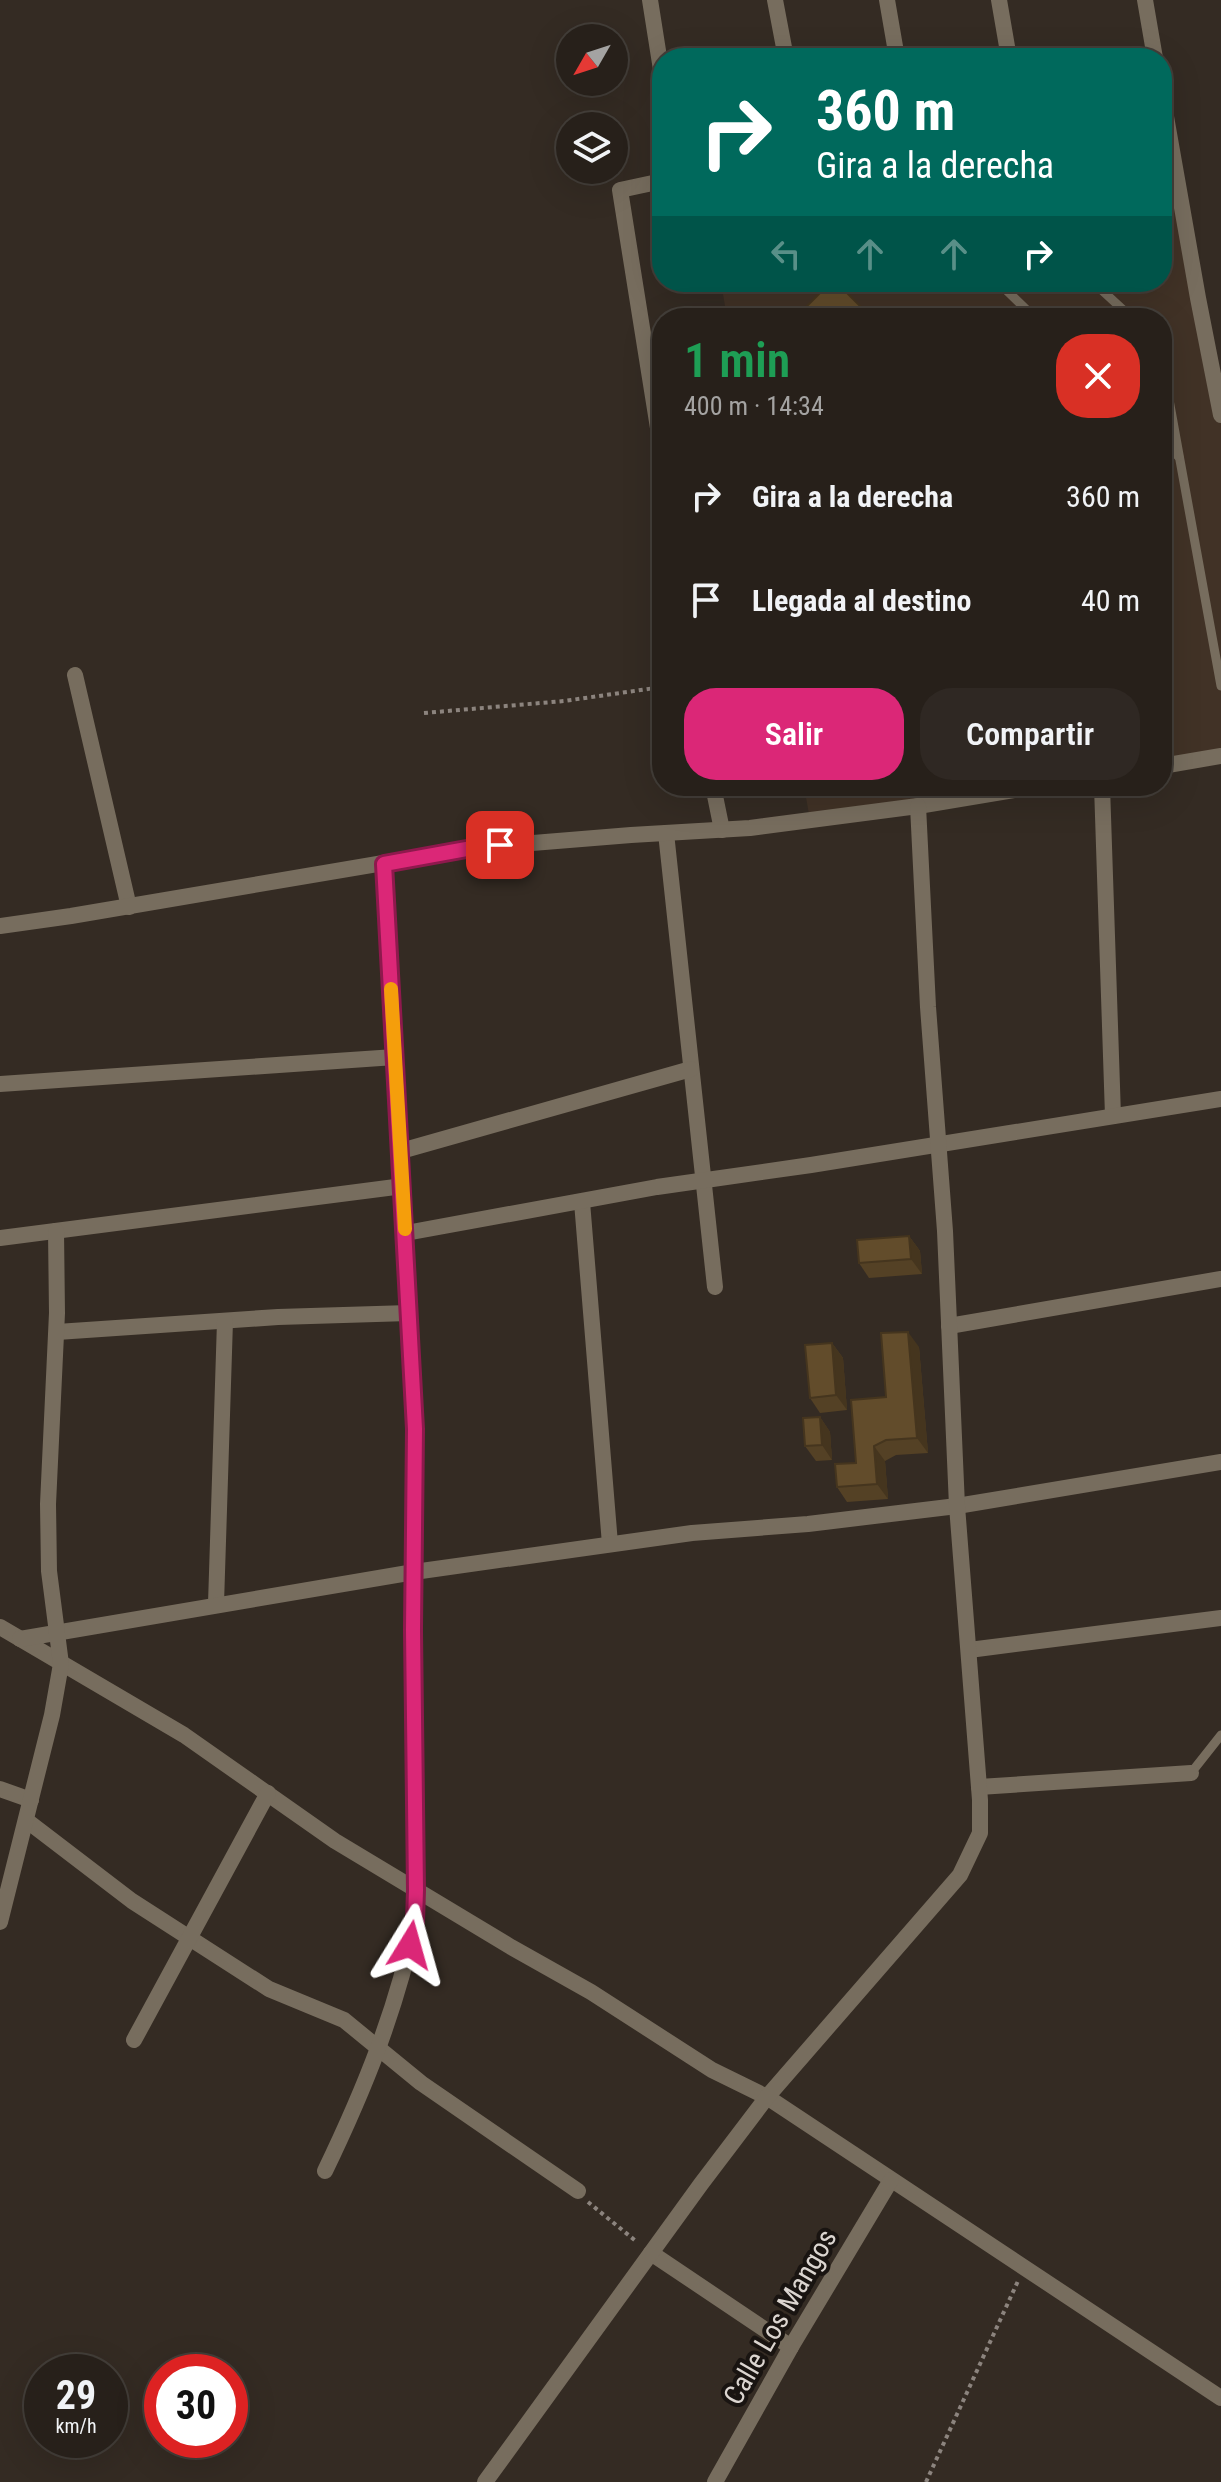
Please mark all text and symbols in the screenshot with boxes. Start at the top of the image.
north arrow [556,24,628,96]
map controls [556,24,628,184]
text: 360 m [816,78,955,144]
icon: right [684,80,788,184]
button: layers [556,112,628,184]
text: Gira a la derecha [816,145,1054,187]
icon: left [764,232,808,276]
icon: ahead [848,232,892,276]
icon: ahead [932,232,976,276]
icon: right [1016,232,1060,276]
text: 1 min [684,332,790,389]
button: close [1056,334,1140,418]
text: 400 m · 14:34 [684,391,824,421]
icon: right [684,474,728,518]
text: Gira a la derecha [752,479,953,514]
text: 360 m [1066,479,1140,514]
icon: arrive [684,578,728,622]
text: Llegada al destino [752,583,971,618]
text: 40 m [1081,583,1140,618]
button: Salir [684,688,904,780]
button: Compartir [920,688,1140,780]
pin [466,811,534,879]
icon: arrive [478,823,522,867]
position arrow [368,1903,452,1987]
street label: Calle Los Mangos [716,2223,844,2411]
speed limit sign: 30 [144,2354,248,2458]
text: 29 [56,2372,96,2419]
text: km/h [55,2414,97,2438]

